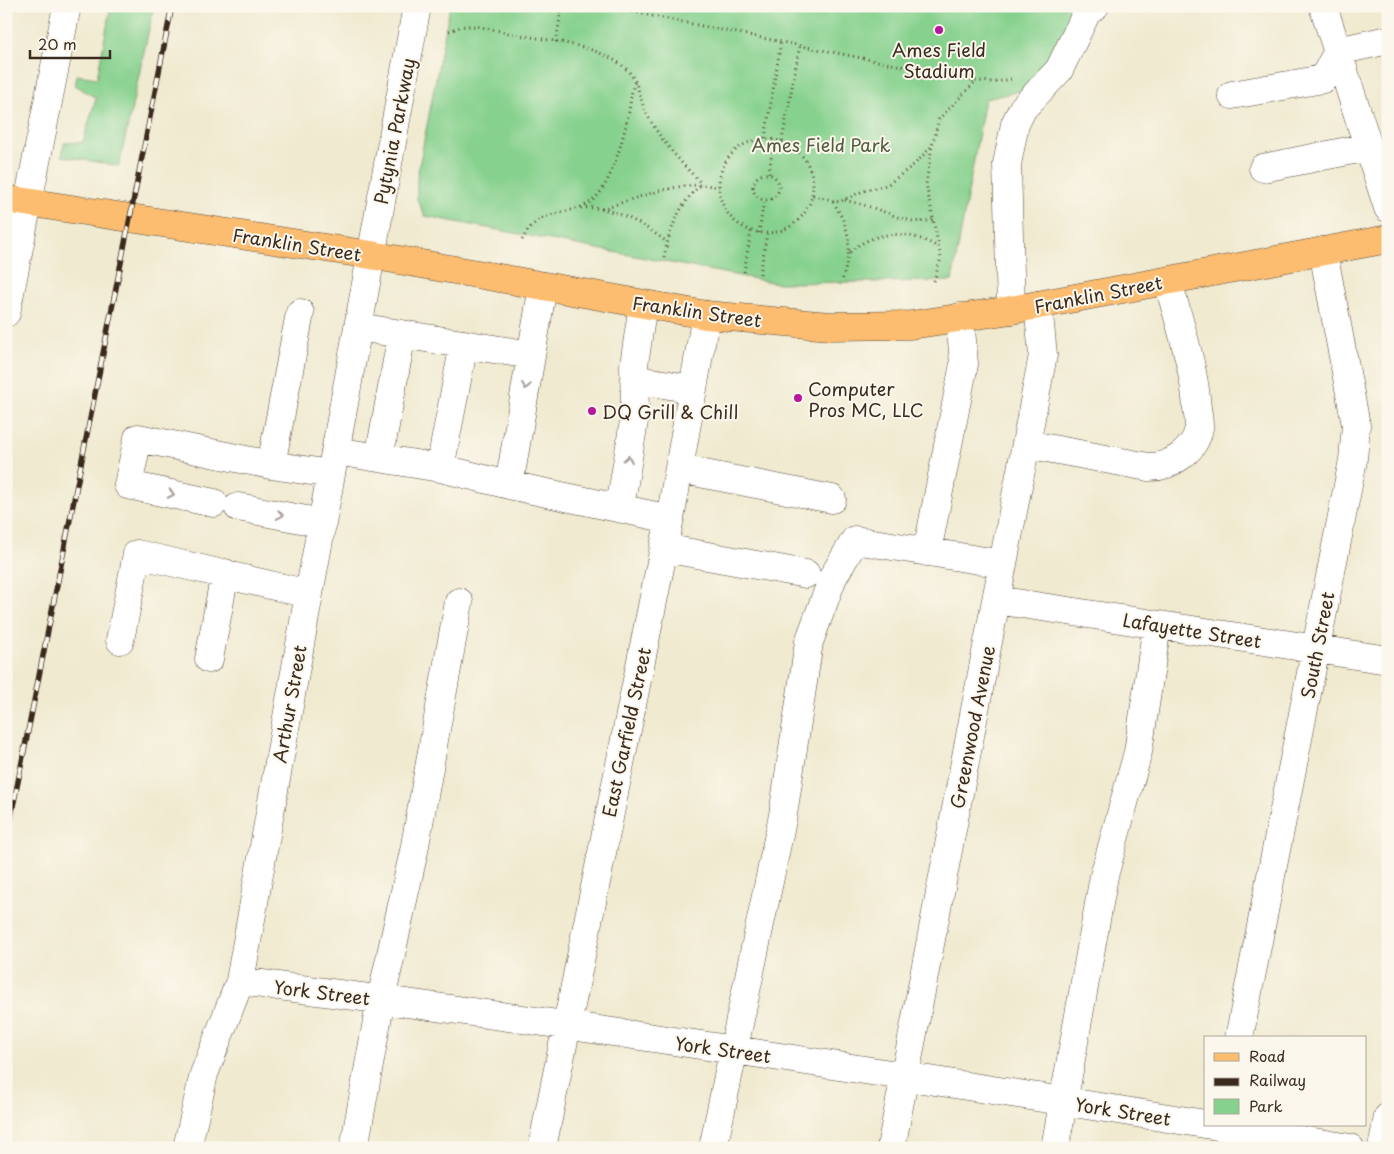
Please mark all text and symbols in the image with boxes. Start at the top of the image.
marker: Ames Field Stadium [933,24,945,36]
scale bar [30,28,110,60]
text: 20 m [38,32,77,55]
place label: Ames Field Stadium [892,36,986,84]
street label: Pytynia Parkway [367,56,421,206]
park label: Ames Field Park [752,131,890,158]
street label: Franklin Street [231,220,363,268]
street label: Franklin Street [1032,268,1164,320]
street label: Franklin Street [631,289,763,333]
place label: Computer Pros MC, LLC [808,375,924,423]
one-way arrow [521,381,531,390]
marker: Computer Pros MC, LLC [792,392,804,404]
place label: DQ Grill & Chill [602,398,738,425]
marker: DQ Grill & Chill [586,405,598,417]
one-way arrow [622,455,632,463]
one-way arrow [167,488,175,499]
one-way arrow [276,509,284,519]
street label: South Street [1293,589,1341,701]
street label: Lafayette Street [1121,606,1263,654]
street label: Arthur Street [265,643,313,765]
street label: Greenwood Avenue [943,643,1001,811]
street label: East Garfield Street [595,645,657,819]
street label: York Street [272,973,372,1011]
street label: York Street [673,1029,773,1069]
legend [1204,1036,1366,1126]
text: Road [1249,1044,1285,1067]
text: Railway [1249,1068,1306,1091]
street label: York Street [1073,1090,1173,1132]
text: Park [1249,1094,1283,1117]

